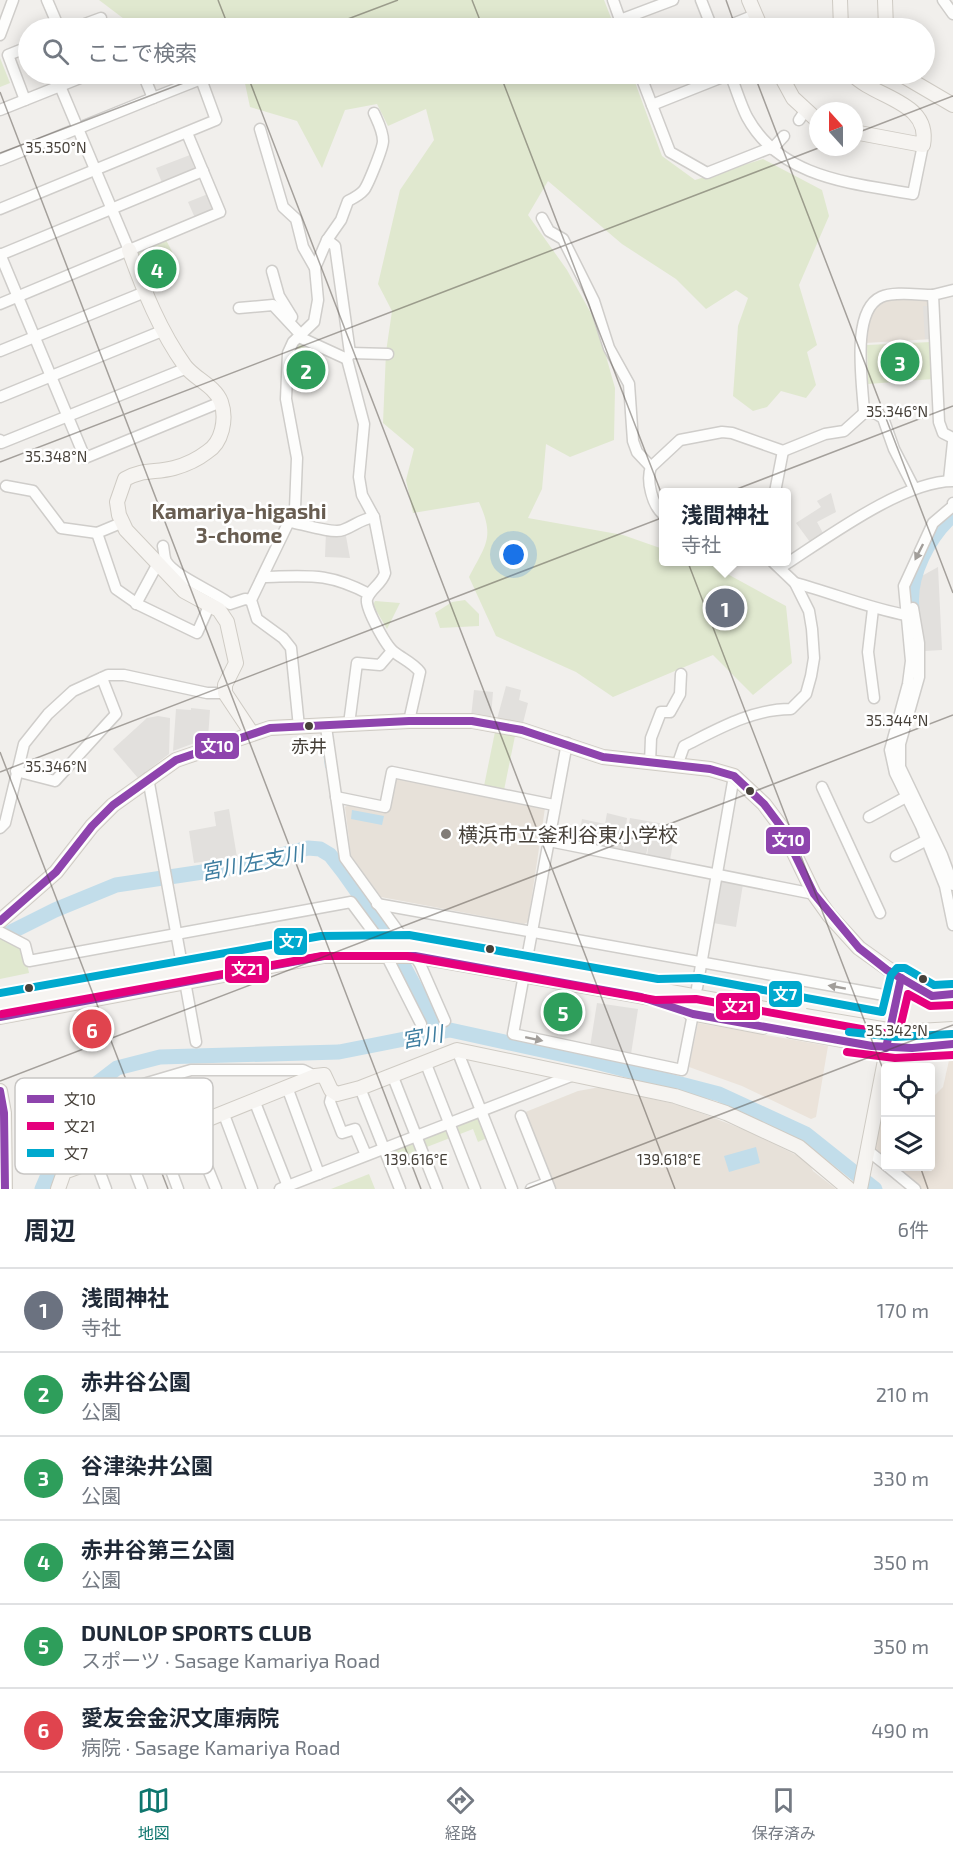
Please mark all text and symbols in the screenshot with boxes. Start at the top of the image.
search box [18,18,935,84]
icon: search [39,35,72,68]
text: ここで検索 [87,39,197,65]
north arrow [809,102,863,156]
text: 35.350°N [25,138,87,156]
pin: 4 [138,246,176,292]
pin: 3 [880,340,920,385]
pin: 2 [286,348,326,392]
text: 35.346°N [866,402,928,420]
text: 35.348°N [25,447,87,465]
popup [659,488,791,566]
district label: Kamariya-higashi 3-chome [152,498,326,547]
text: 浅間神社 [681,501,769,527]
text: 寺社 [681,532,721,556]
your location [499,540,528,569]
one-way arrow [914,544,923,561]
pin: 1 [706,586,744,630]
text: 35.344°N [866,711,928,729]
marker: 赤井 [303,720,315,732]
line badge: 文10 [194,732,240,760]
place label: 赤井 [291,735,327,757]
text: 文10 [200,736,234,755]
text: 35.346°N [25,757,87,775]
unlabelled marker [744,785,756,797]
place label: 横浜市立釜利谷東小学校 [458,822,678,846]
line badge: 文10 [765,826,811,855]
marker: 横浜市立釜利谷東小学校 [439,827,453,841]
text: 文10 [771,830,805,849]
water label: 宮川左支川 [198,839,308,884]
line badge: 文7 [273,927,308,956]
text: 文7 [279,931,304,950]
unlabelled marker [484,943,496,955]
line badge: 文21 [224,955,270,984]
text: 文21 [231,959,263,978]
unlabelled marker [917,973,929,985]
line badge: 文7 [768,980,803,1008]
unlabelled marker [23,982,35,994]
one-way arrow [828,982,847,991]
text: 文7 [773,984,798,1003]
pin: 5 [544,990,582,1034]
line badge: 文21 [715,992,761,1021]
text: 文21 [722,996,754,1015]
pin: 6 [72,1006,112,1052]
water label: 宮川 [399,1020,447,1052]
text: 35.342°N [866,1021,928,1039]
one-way arrow [524,1034,543,1044]
map controls [881,1063,935,1171]
button: locate [881,1063,935,1117]
legend [15,1078,213,1174]
text: 文10 [64,1089,96,1108]
text: 文21 [64,1116,95,1135]
button: layers [881,1117,935,1171]
text: 文7 [64,1143,88,1162]
text: 139.616°E [384,1150,448,1168]
text: 139.618°E [637,1150,701,1168]
text: 周辺 [24,1214,76,1245]
text: 6件 [898,1217,929,1241]
text: 浅間神社 [81,1284,169,1310]
text: 1 [39,1298,48,1322]
text: 170 m [877,1298,929,1322]
text: 寺社 [81,1315,121,1339]
text: 赤井谷公園 [81,1368,191,1394]
text: 2 [38,1382,49,1406]
text: 210 m [876,1382,929,1406]
text: 公園 [81,1399,121,1423]
text: 谷津染井公園 [81,1452,213,1478]
text: 3 [38,1466,49,1490]
text: 330 m [873,1466,929,1490]
text: 公園 [81,1483,121,1507]
text: 赤井谷第三公園 [81,1536,235,1562]
text: 4 [37,1550,50,1574]
text: 350 m [873,1550,929,1574]
text: 公園 [81,1567,121,1591]
text: DUNLOP SPORTS CLUB [81,1619,312,1645]
text: 5 [38,1634,49,1658]
text: 350 m [873,1634,929,1658]
text: スポーツ · Sasage Kamariya Road [81,1648,380,1672]
text: 愛友会金沢文庫病院 [81,1704,279,1730]
text: 6 [38,1718,49,1742]
text: 490 m [871,1718,929,1742]
text: 病院 · Sasage Kamariya Road [81,1735,341,1759]
tab: 地図 [137,1784,170,1844]
tab: 経路 [444,1784,477,1844]
tab: 保存済み [752,1784,816,1844]

